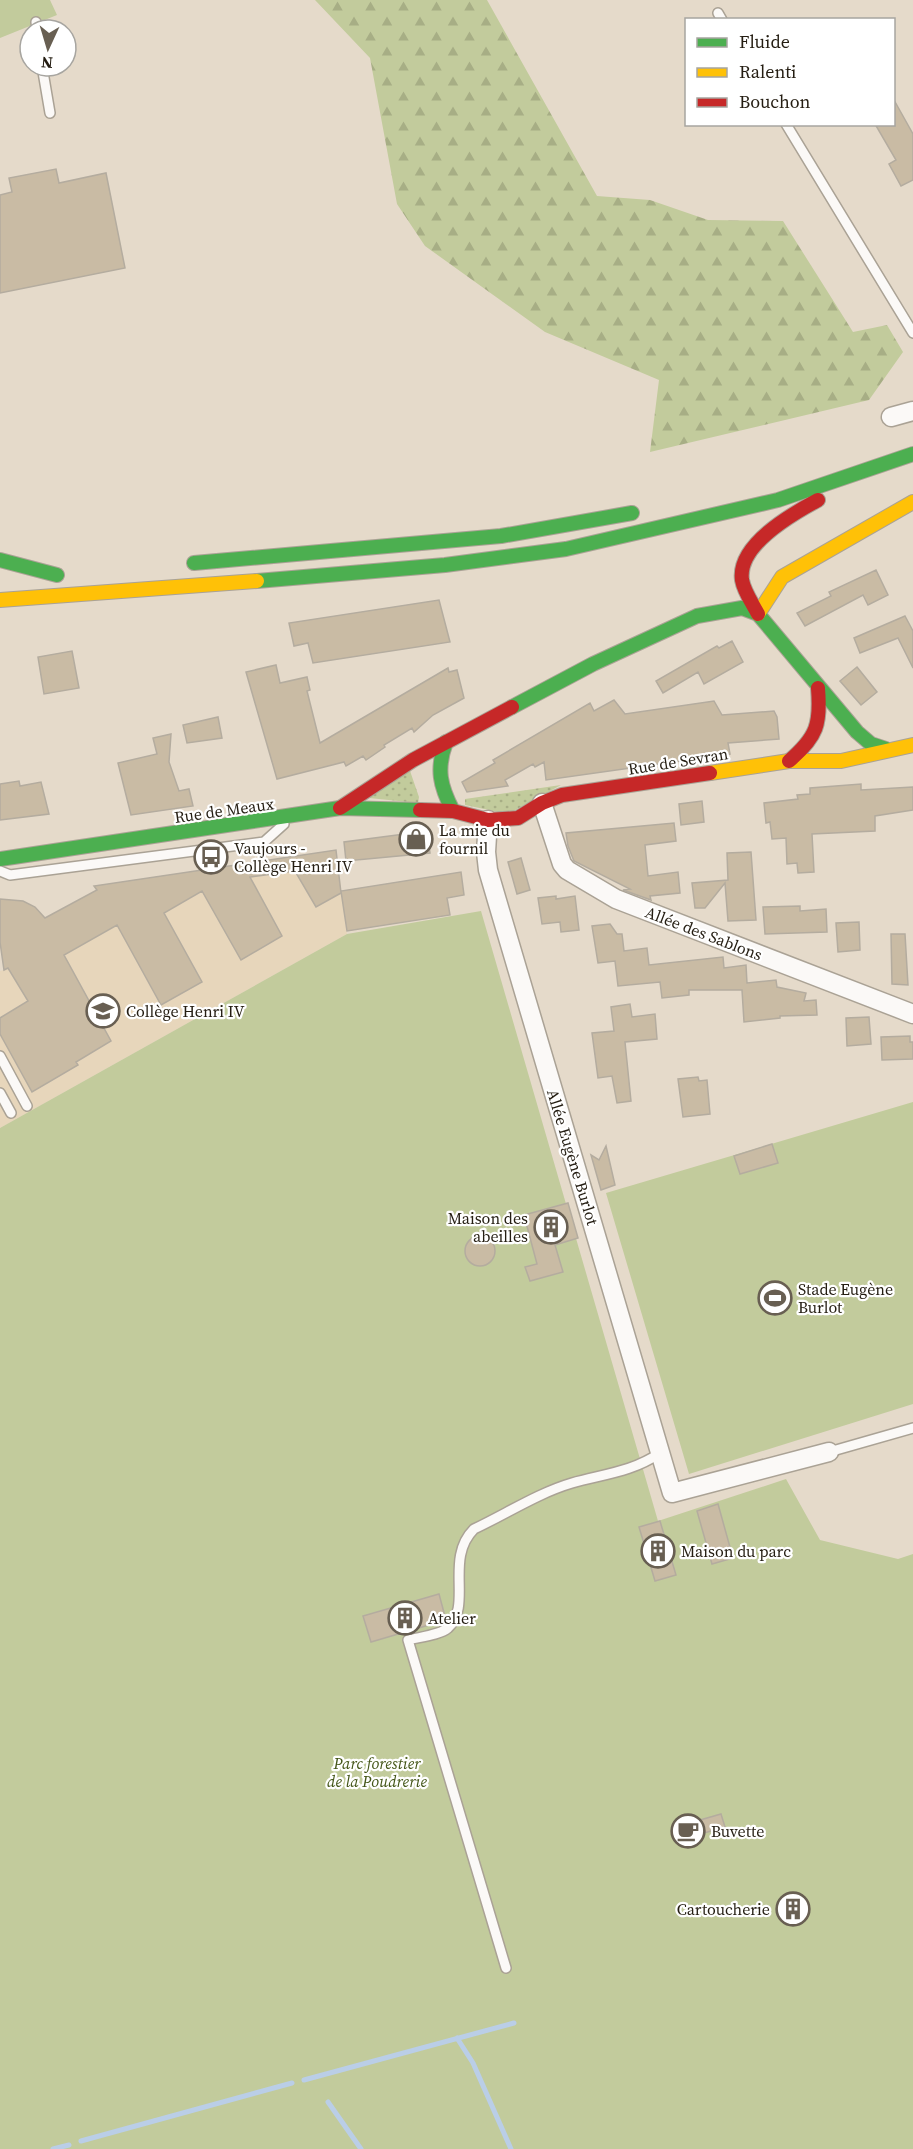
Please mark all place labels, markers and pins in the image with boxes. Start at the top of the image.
place label: La mie du fournil [439,819,510,859]
shop icon: La mie du fournil [398,821,434,857]
place label: Vaujours - Collège Henri IV [234,837,353,877]
bus stop icon: Vaujours - Collège Henri IV [193,839,229,875]
school or university icon: Collège Henri IV [85,993,121,1029]
place label: Collège Henri IV [126,1000,245,1022]
place label: Maison des abeilles [448,1207,528,1247]
building icon: Maison des abeilles [533,1209,569,1245]
place label: Stade Eugène Burlot [798,1278,893,1318]
sports icon: Stade Eugène Burlot [757,1280,793,1316]
building icon: Maison du parc [640,1533,676,1569]
place label: Maison du parc [681,1540,791,1562]
building icon: Atelier [387,1600,423,1636]
place label: Atelier [428,1607,476,1629]
cafe icon: Buvette [670,1813,706,1849]
place label: Buvette [711,1820,764,1842]
building icon: Cartoucherie [775,1891,811,1927]
place label: Cartoucherie [677,1898,770,1920]

